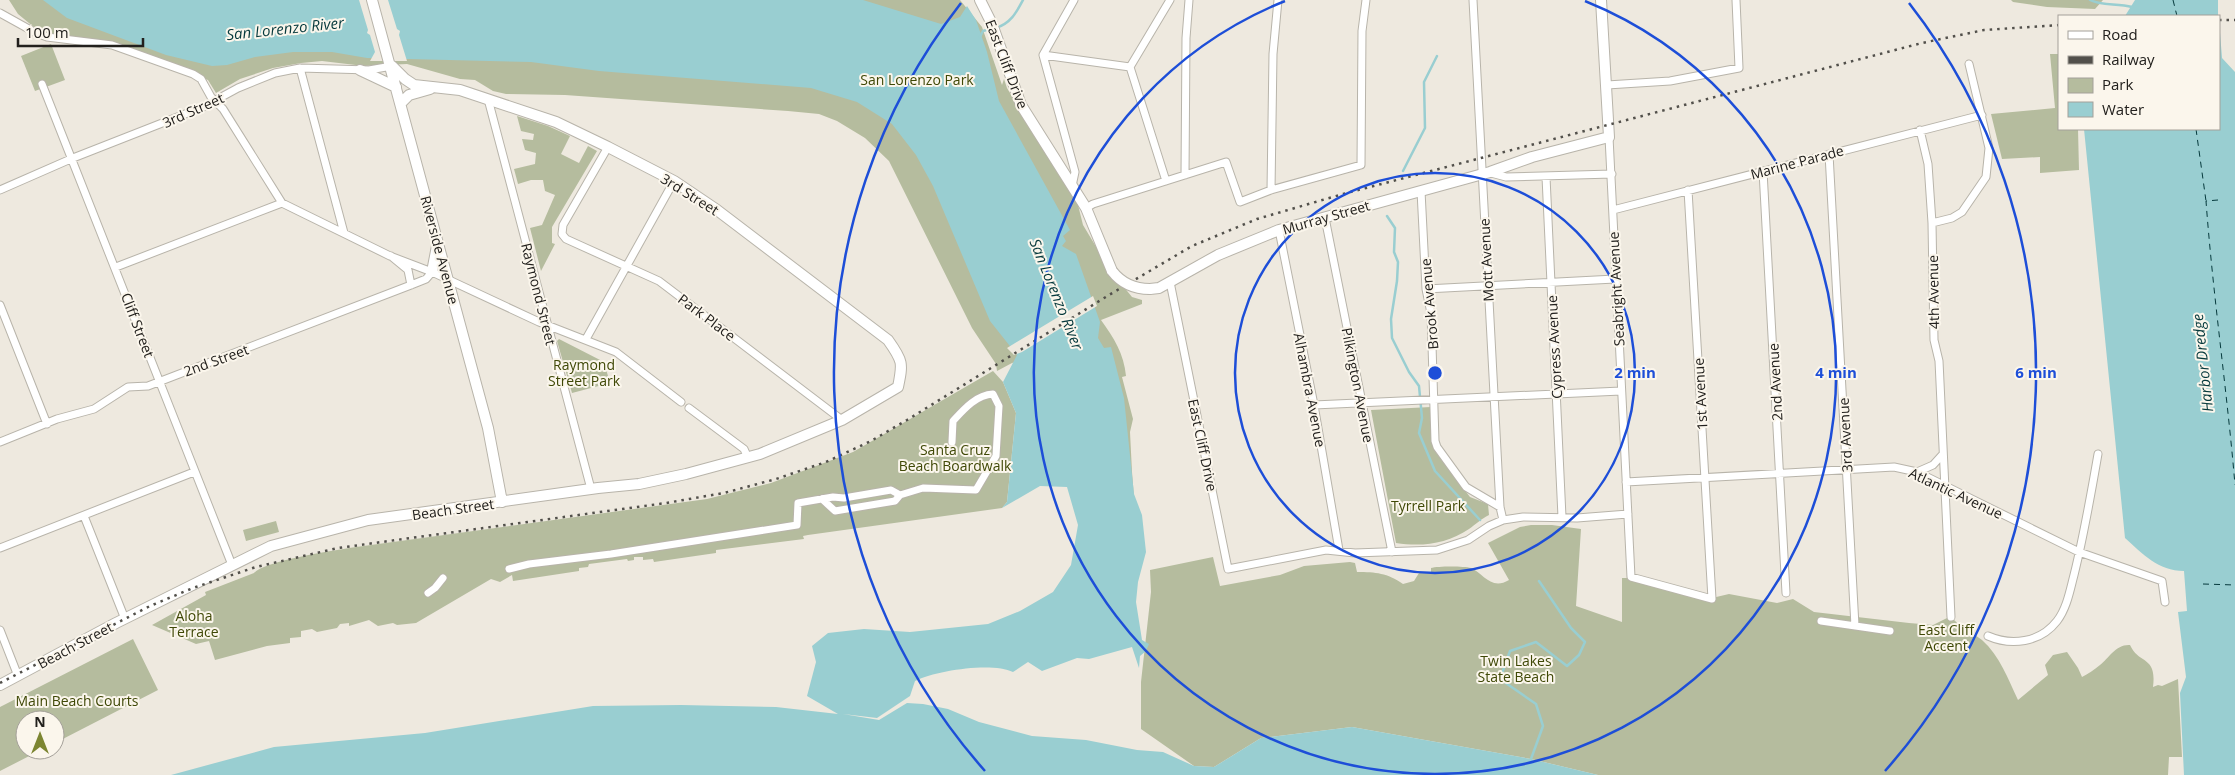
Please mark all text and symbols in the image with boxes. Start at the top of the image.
water label: San Lorenzo River [225,12,346,44]
scale bar [18,15,142,47]
legend [2058,15,2220,130]
street label: East Cliff Drive [981,17,1033,111]
text: 100 m [25,22,69,42]
text: Road [2102,24,2138,44]
text: Railway [2102,49,2155,69]
park label: San Lorenzo Park [860,70,974,89]
text: Park [2102,74,2133,94]
street label: 3rd Street [159,88,227,132]
text: Water [2102,99,2144,119]
street label: Marine Parade [1748,140,1846,184]
street label: 3rd Street [657,169,723,219]
street label: Riverside Avenue [416,194,464,307]
street label: Murray Street [1280,195,1372,239]
street label: Mott Avenue [1474,218,1498,302]
street label: Seabright Avenue [1604,231,1628,347]
water label: San Lorenzo River [1026,236,1089,353]
street label: Raymond Street [517,241,561,347]
street label: 4th Avenue [1923,255,1943,329]
street label: Brook Avenue [1416,258,1442,350]
street label: Park Place [674,289,740,345]
street label: Cliff Street [117,290,159,360]
street label: Cypress Avenue [1542,295,1566,399]
water label: Harbor Dredge [2187,312,2217,413]
street label: Pilkington Avenue [1338,326,1379,444]
street label: Alhambra Avenue [1290,331,1330,449]
street label: 2nd Street [181,339,251,381]
street label: 2nd Avenue [1763,343,1787,421]
park label: Raymond Street Park [548,355,621,390]
street label: 1st Avenue [1689,357,1711,430]
text: 2 min [1614,362,1656,382]
text: 4 min [1815,362,1857,382]
text: 6 min [2015,362,2057,382]
centre of rings [1426,364,1444,382]
street label: East Cliff Drive [1184,397,1222,493]
street label: 3rd Avenue [1834,397,1856,473]
park label: Santa Cruz Beach Boardwalk [899,440,1012,475]
street label: Atlantic Avenue [1906,463,2006,523]
street label: Beach Street [411,494,495,524]
park label: Tyrrell Park [1391,496,1466,515]
park label: Aloha Terrace [169,606,219,641]
street label: Beach Street [34,617,116,673]
park label: East Cliff Accent [1918,620,1976,655]
park label: Twin Lakes State Beach [1478,651,1554,686]
park label: Main Beach Courts [16,691,139,710]
north arrow [15,710,65,760]
text: N [34,712,46,731]

